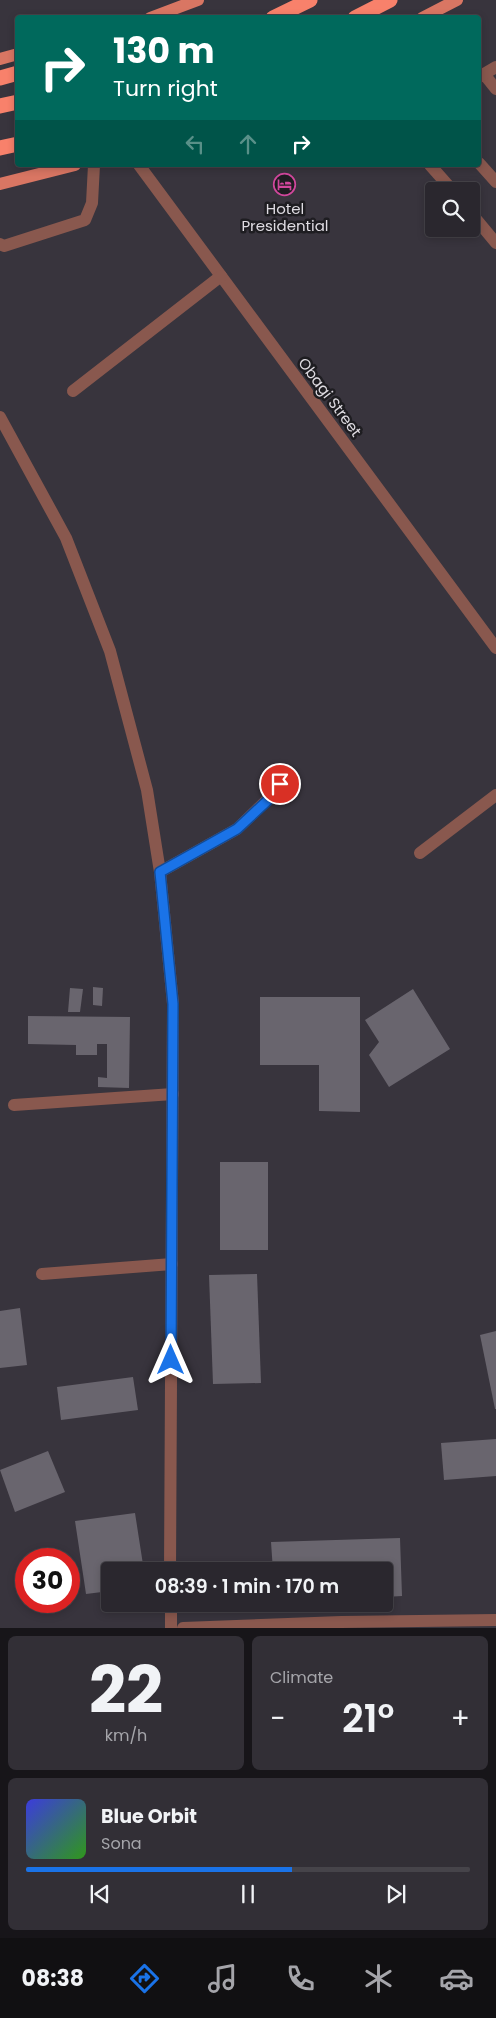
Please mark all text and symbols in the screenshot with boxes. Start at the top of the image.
text: 130 m [113,26,215,75]
icon: right [30,35,95,100]
text: Turn right [113,73,218,104]
icon: left [181,130,209,158]
icon: ahead [234,130,262,158]
icon: right [287,130,315,158]
hotel icon: Hotel Presidential [273,173,297,197]
map controls [425,182,480,237]
button: search [425,182,480,237]
place label: Hotel Presidential [241,198,329,236]
street label: Obagi Street [293,353,367,441]
pin [259,763,301,805]
icon: arrive [266,770,294,798]
position arrow [144,1333,196,1385]
speed limit sign: 30 [15,1548,80,1613]
text: 08:39 · 1 min · 170 m [155,1573,339,1600]
text: 22 [89,1645,163,1736]
text: Climate [270,1666,333,1689]
text: 21° [342,1692,394,1745]
text: − [270,1699,285,1738]
text: + [451,1699,470,1738]
text: km/h [105,1724,147,1747]
text: Blue Orbit [101,1803,197,1830]
text: Sona [101,1832,142,1855]
icon: previous [86,1880,114,1908]
icon: pause [234,1880,262,1908]
icon: next [382,1880,410,1908]
icon: directions [127,1961,162,1996]
icon: music [205,1961,240,1996]
icon: phone [283,1961,318,1996]
icon: climate [361,1961,396,1996]
icon: car [439,1961,474,1996]
text: 08:38 [22,1963,84,1994]

